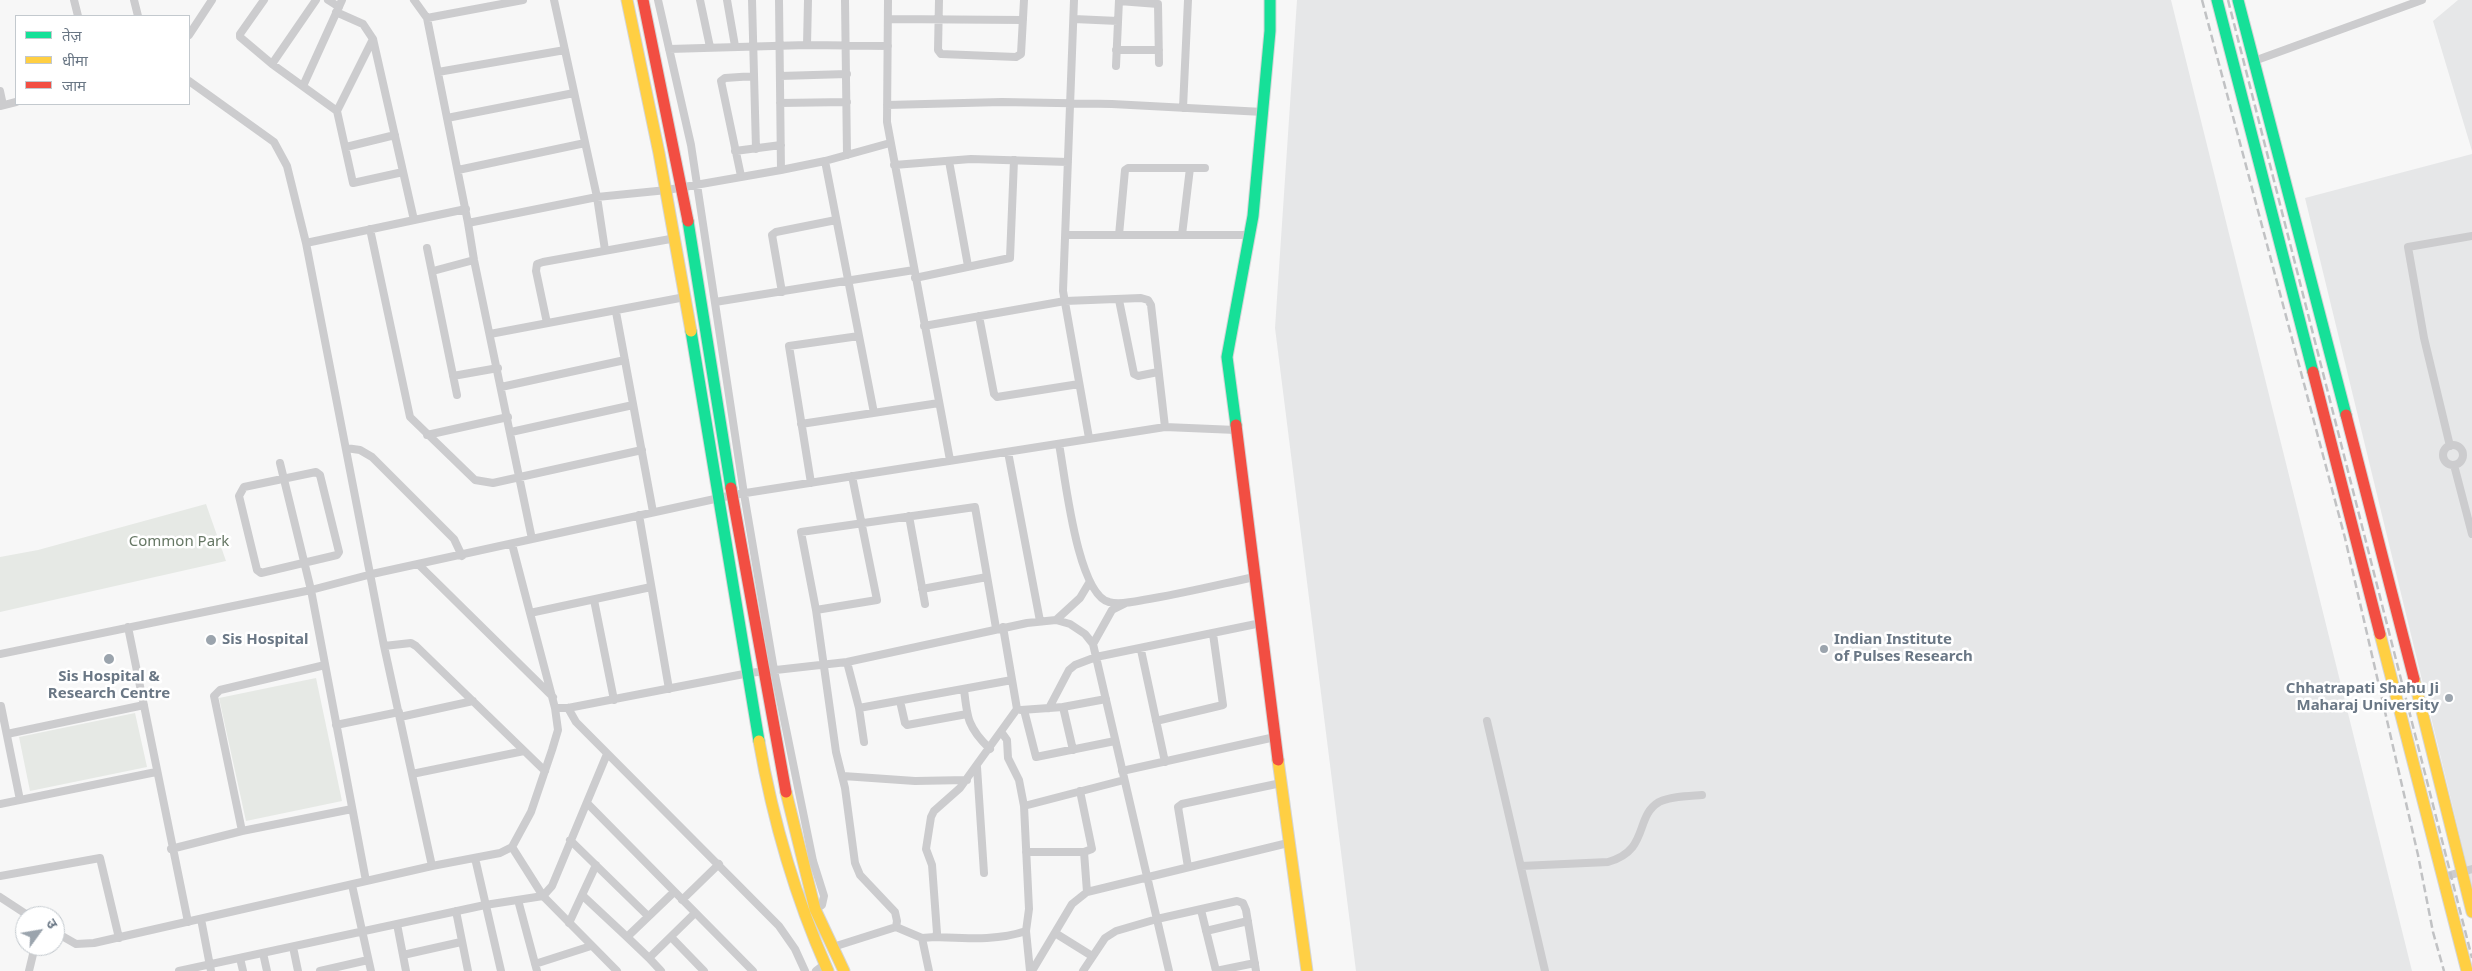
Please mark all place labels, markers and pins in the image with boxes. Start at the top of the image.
place label: Sis Hospital [222,631,308,649]
place label: Indian Institute of Pulses Research [1834,631,1973,666]
marker: Sis Hospital [204,633,218,647]
marker: Indian Institute of Pulses Research [1818,643,1830,655]
marker: Sis Hospital & Research Centre [102,652,116,666]
place label: Sis Hospital & Research Centre [48,668,170,703]
place label: Chhatrapati Shahu Ji Maharaj University [2286,680,2439,715]
marker: Chhatrapati Shahu Ji Maharaj University [2443,692,2455,704]

